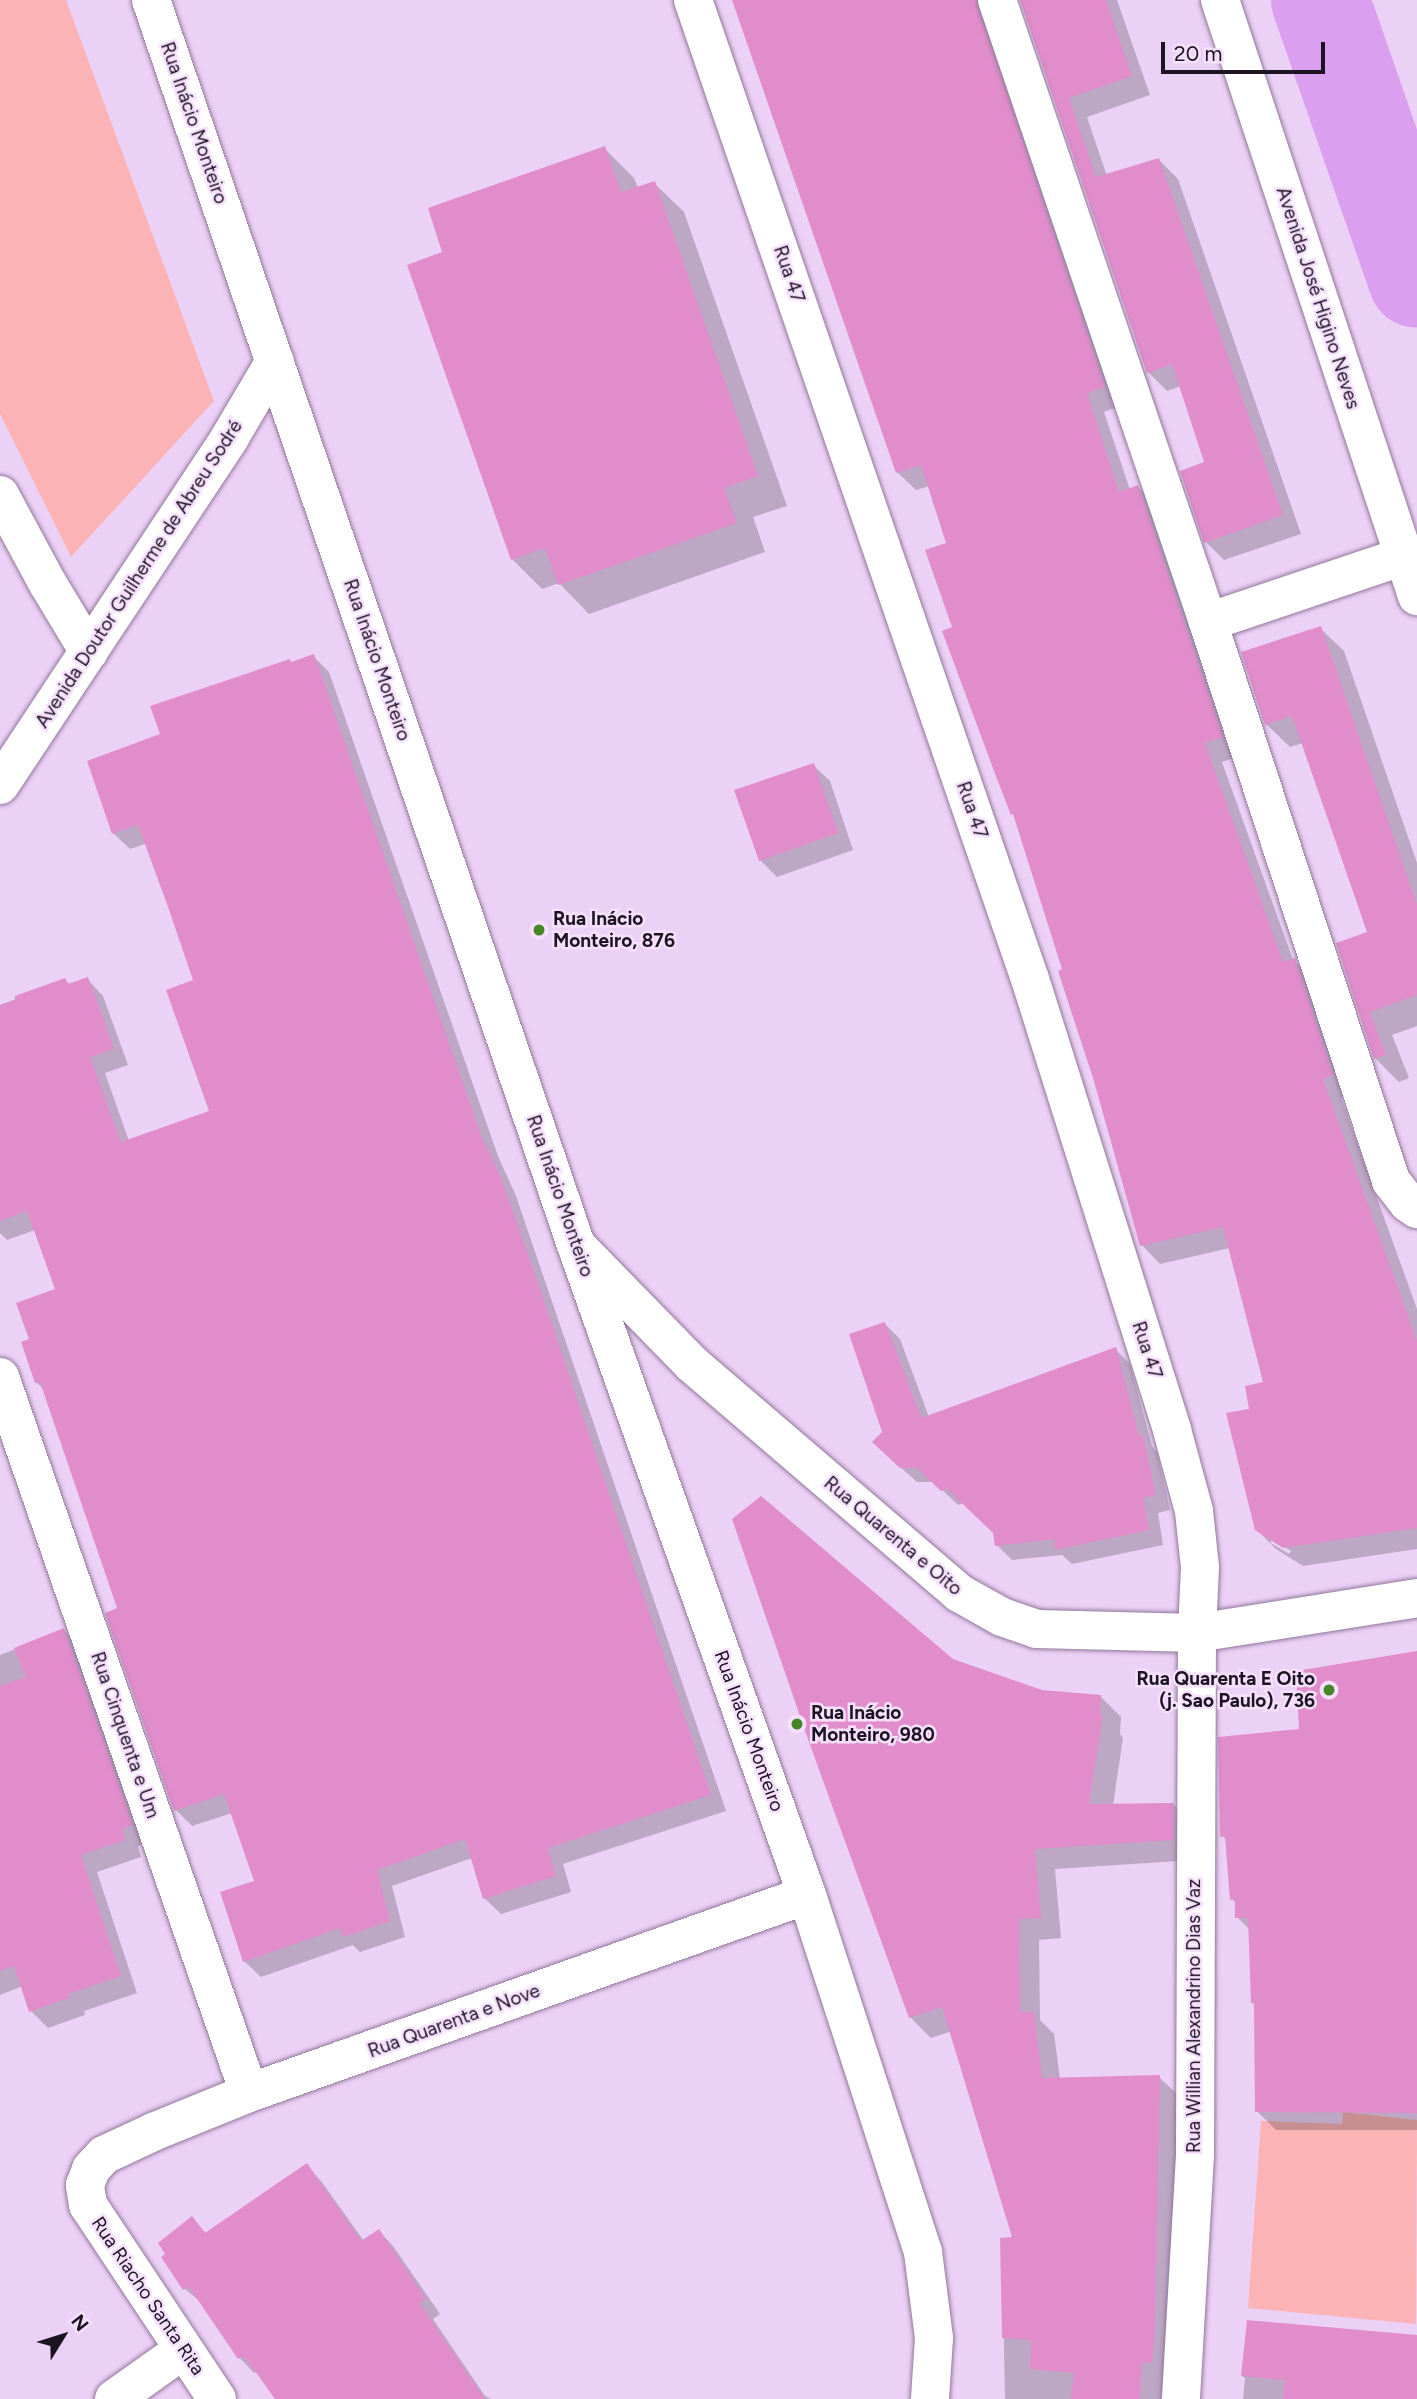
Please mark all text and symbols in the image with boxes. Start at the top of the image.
scale bar [1165,28,1330,72]
street label: Rua Inácio Monteiro [156,39,232,207]
text: 20 m [1174,41,1222,66]
street label: Avenida José Higino Neves [1271,184,1365,412]
street label: Rua 47 [769,242,809,306]
street label: Avenida Doutor Guilherme de Abreu Sodré [31,416,247,732]
street label: Rua Inácio Monteiro [339,576,415,744]
street label: Rua 47 [952,778,992,842]
place label: Rua Inácio Monteiro, 876 [553,908,675,952]
marker: Rua Inácio Monteiro, 876 [531,922,547,938]
street label: Rua Inácio Monteiro [522,1112,598,1280]
street label: Rua 47 [1127,1318,1167,1382]
street label: Rua Quarenta e Oito [819,1472,967,1600]
street label: Rua Inácio Monteiro [709,1647,789,1815]
street label: Rua Cinquenta e Um [86,1649,164,1821]
place label: Rua Quarenta E Oito (j. Sao Paulo), 736 [1137,1668,1315,1712]
marker: Rua Quarenta E Oito (j. Sao Paulo), 736 [1321,1682,1337,1698]
place label: Rua Inácio Monteiro, 980 [811,1702,935,1746]
marker: Rua Inácio Monteiro, 980 [789,1716,805,1732]
street label: Rua Willian Alexandrino Dias Vaz [1183,1879,1205,2153]
street label: Rua Quarenta e Nove [365,1979,543,2063]
street label: Rua Riacho Santa Rita [87,2212,209,2380]
north arrow [28,2301,98,2371]
text: N [66,2310,94,2336]

